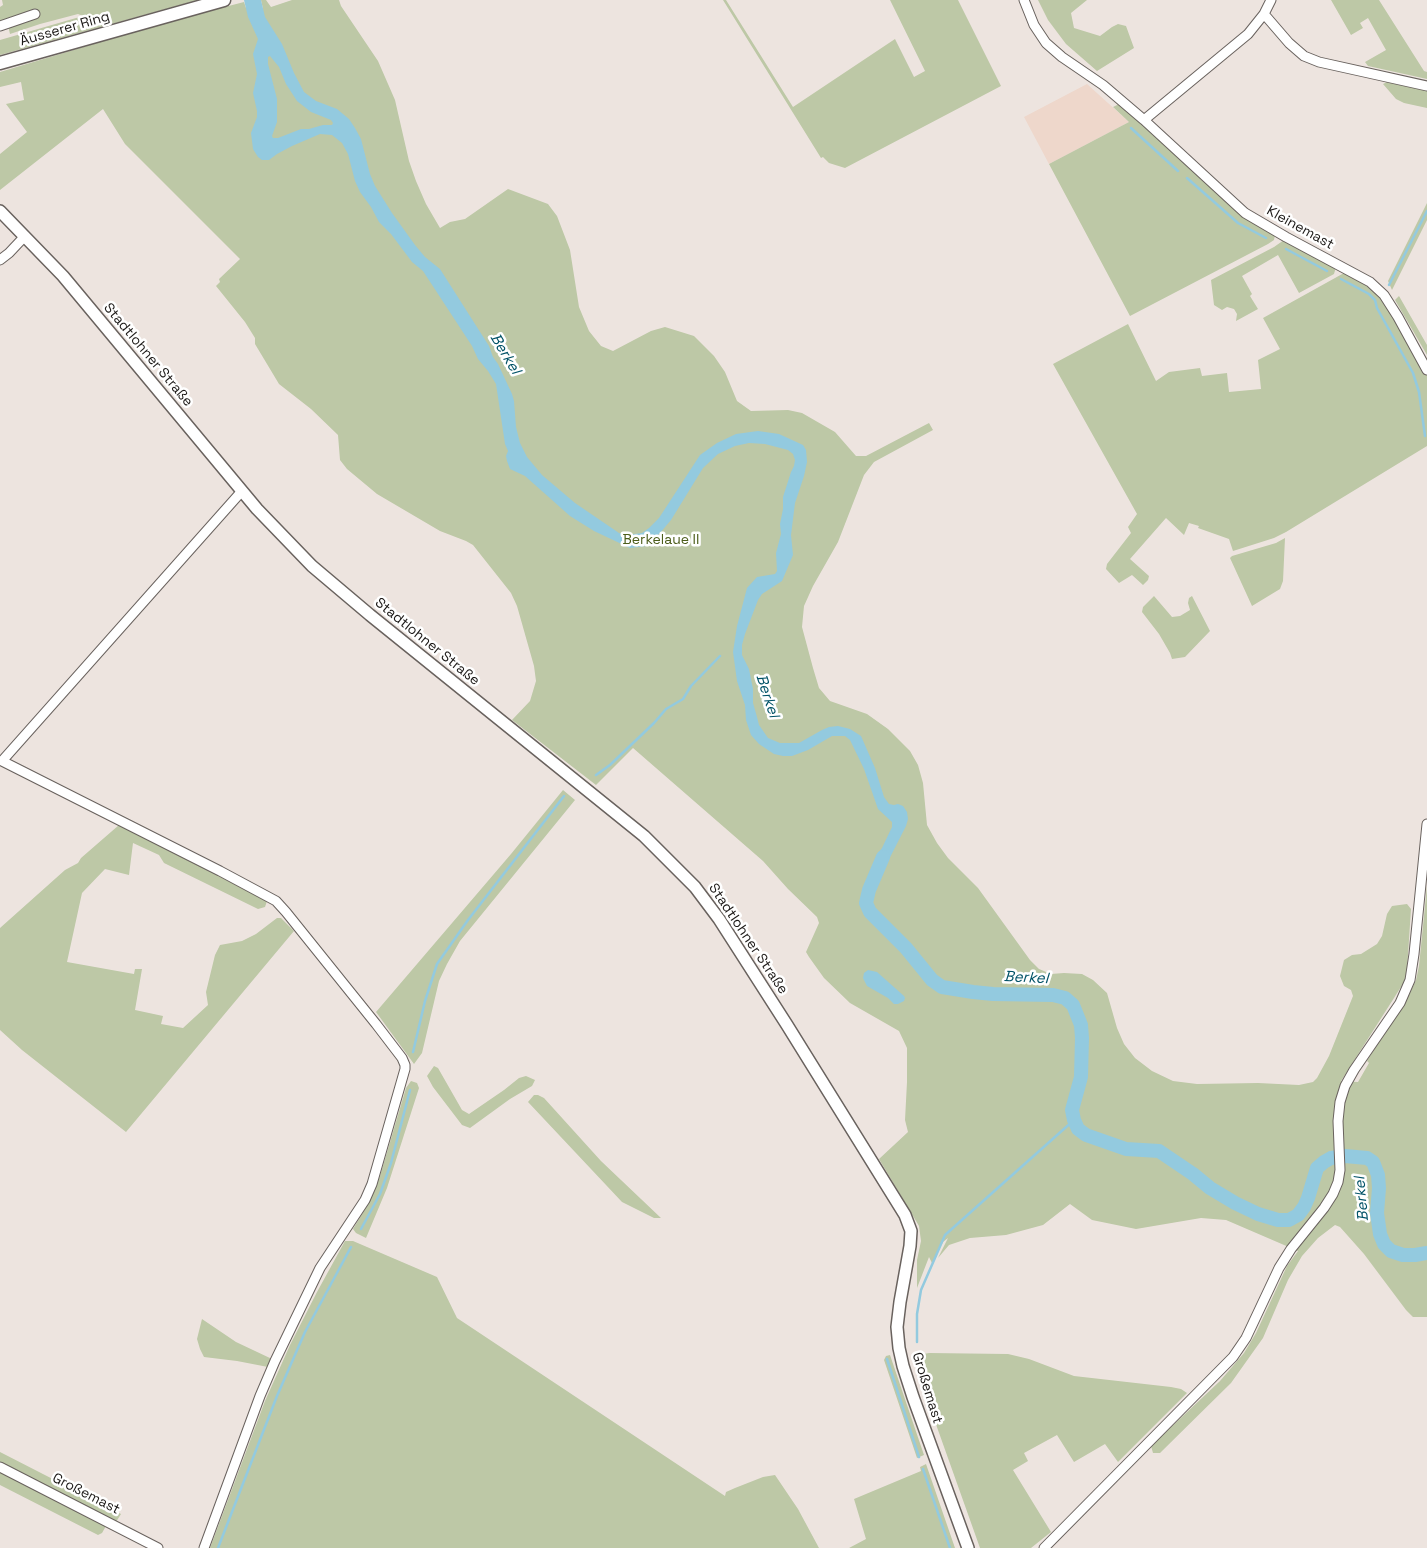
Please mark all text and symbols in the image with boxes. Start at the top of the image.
street label: Äusserer Ring [18,8,112,50]
street label: Kleinemast [1263,203,1337,253]
street label: Stadtlohner Straße [100,300,196,410]
water label: Berkel [486,330,524,378]
park label: Berkelaue II [623,532,699,548]
street label: Stadtlohner Straße [371,595,483,689]
water label: Berkel [752,672,782,720]
street label: Stadtlohner Straße [705,880,791,998]
water label: Berkel [1003,968,1049,988]
water label: Berkel [1351,1176,1373,1222]
street label: Großemast [908,1350,946,1426]
street label: Großemast [49,1470,123,1518]

